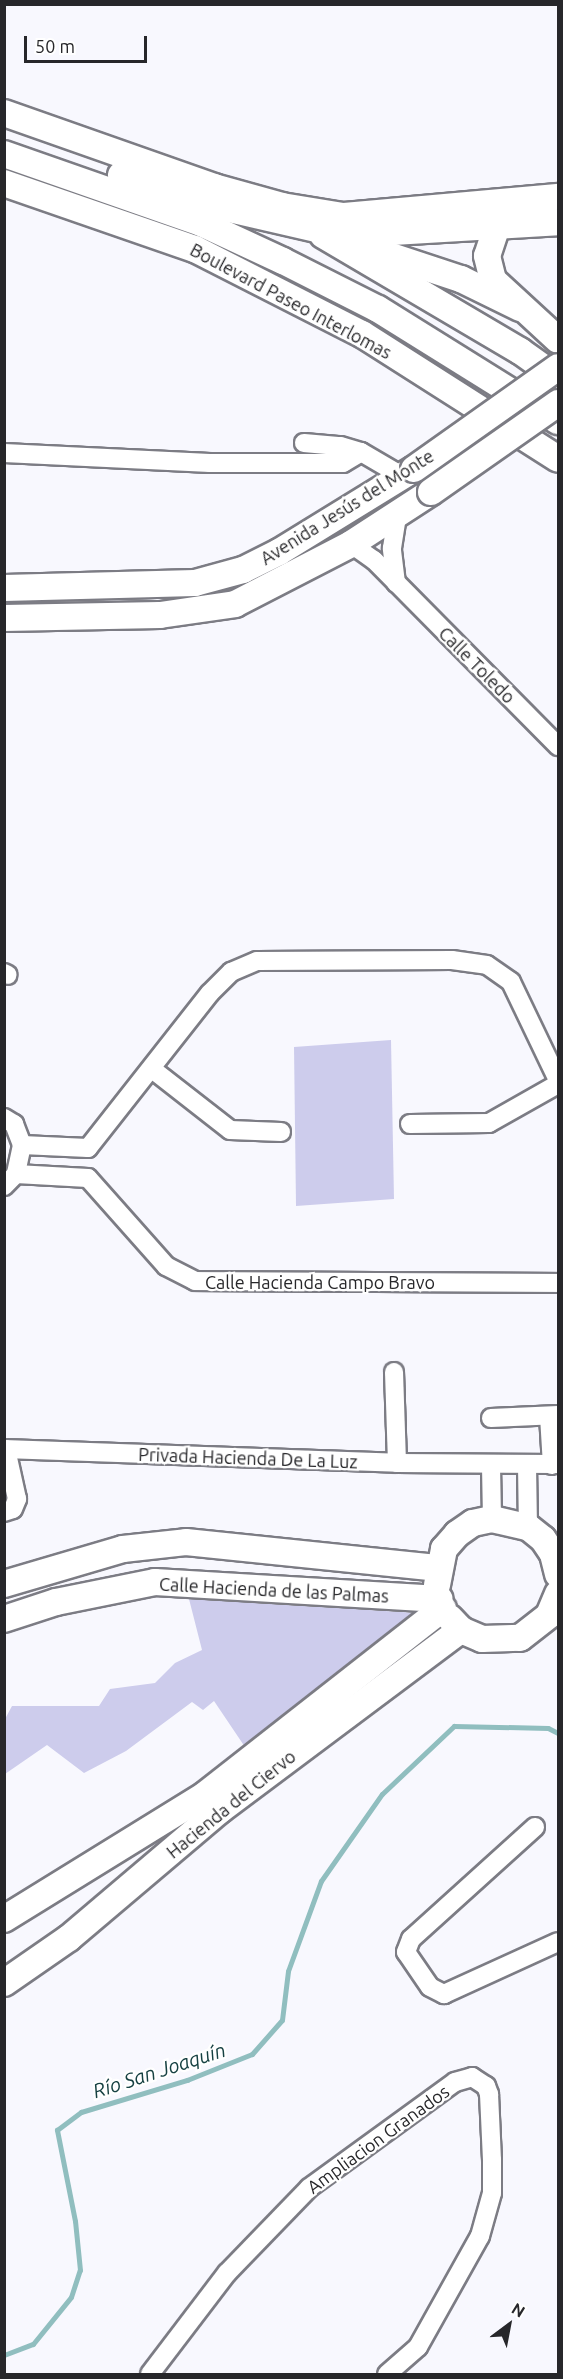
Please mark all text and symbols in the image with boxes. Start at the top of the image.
scale bar [27,24,150,62]
text: 50 m [35,36,75,56]
street label: Boulevard Paseo Interlomas [187,239,395,363]
street label: Avenida Jesús del Monte [256,445,438,569]
street label: Calle Toledo [434,622,520,708]
street label: Calle Hacienda Campo Bravo [205,1271,435,1293]
street label: Privada Hacienda De La Luz [138,1443,358,1473]
street label: Calle Hacienda de las Palmas [159,1573,389,1607]
street label: Hacienda del Ciervo [162,1745,300,1863]
water label: Río San Joaquín [90,2037,228,2103]
street label: Ampliacion Granados [303,2080,453,2198]
north arrow [479,2295,539,2355]
text: N [509,2299,528,2321]

